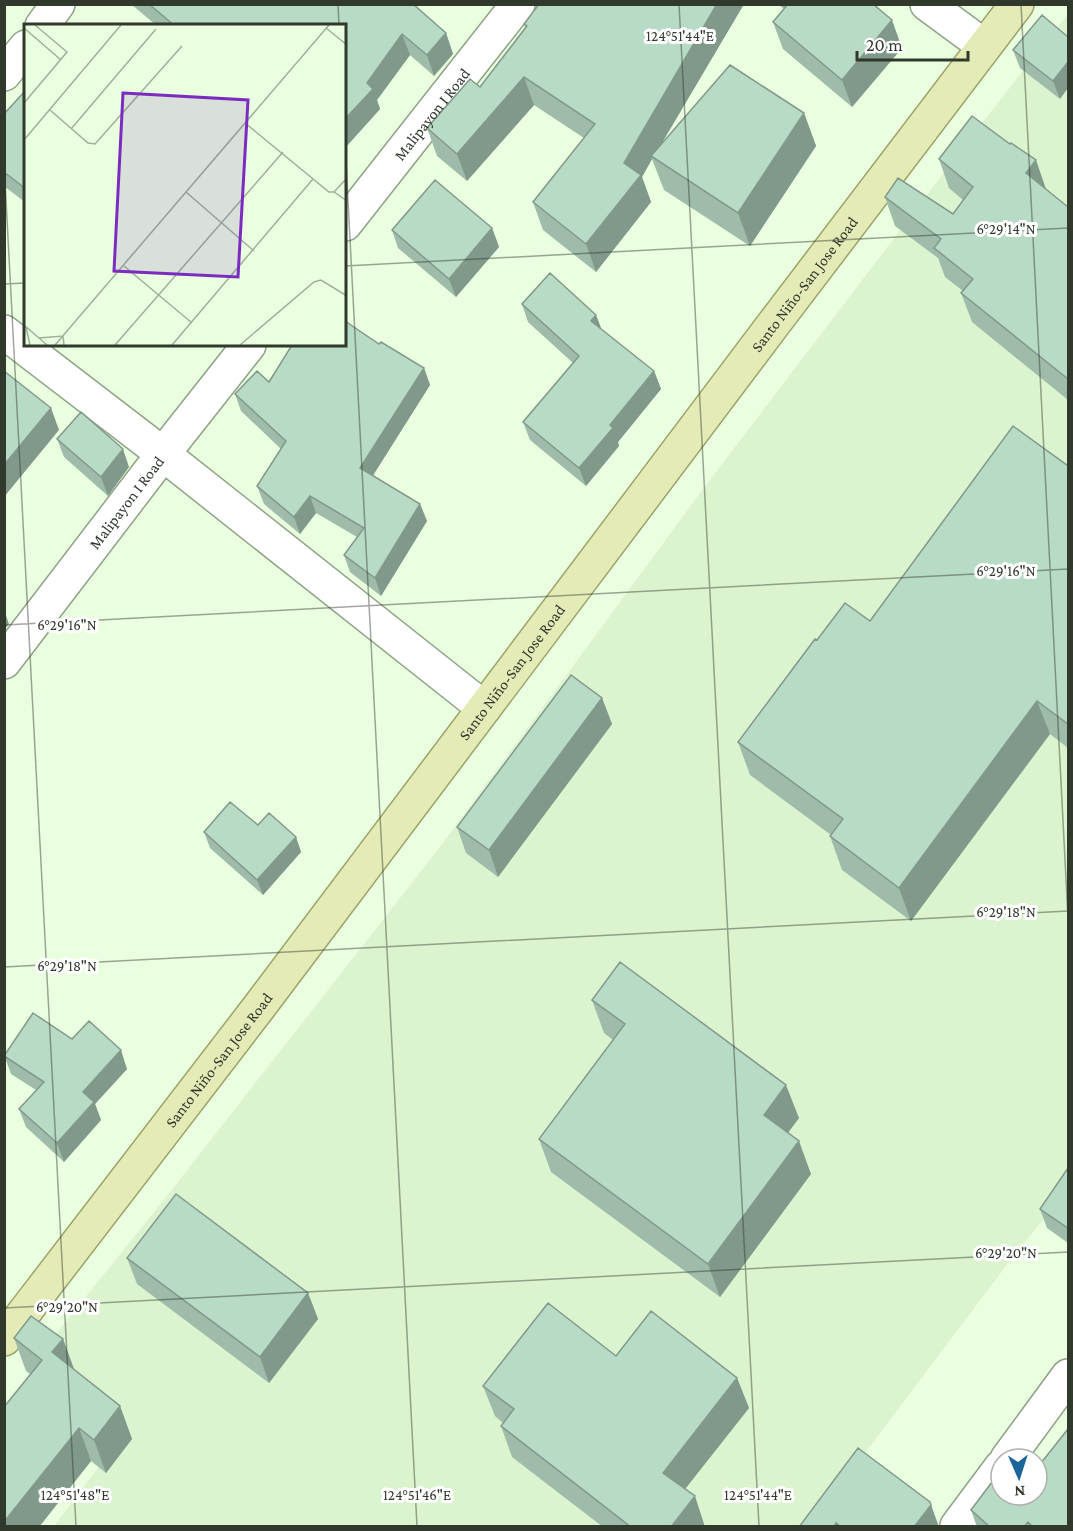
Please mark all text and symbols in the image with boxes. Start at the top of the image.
inset map [24,24,346,346]
scale bar [857,24,968,62]
text: 124°51'44"E [646,28,714,44]
text: 20 m [866,35,903,55]
street label: Malipayon I Road [390,64,473,163]
street label: Santo Niño-San Jose Road [747,213,861,355]
text: 6°29'14"N [976,221,1036,237]
street label: Malipayon I Road [85,452,167,552]
text: 6°29'16"N [976,563,1036,579]
street label: Santo Niño-San Jose Road [455,601,568,743]
text: 6°29'16"N [37,617,97,633]
text: 6°29'18"N [976,904,1036,920]
text: 6°29'18"N [37,958,97,974]
street label: Santo Niño-San Jose Road [161,989,276,1130]
text: 6°29'20"N [975,1245,1037,1261]
text: 6°29'20"N [36,1299,98,1315]
north arrow [989,1447,1049,1507]
text: N [1014,1483,1026,1500]
text: 124°51'48"E [41,1487,109,1503]
text: 124°51'46"E [383,1487,451,1503]
text: 124°51'44"E [724,1487,792,1503]

